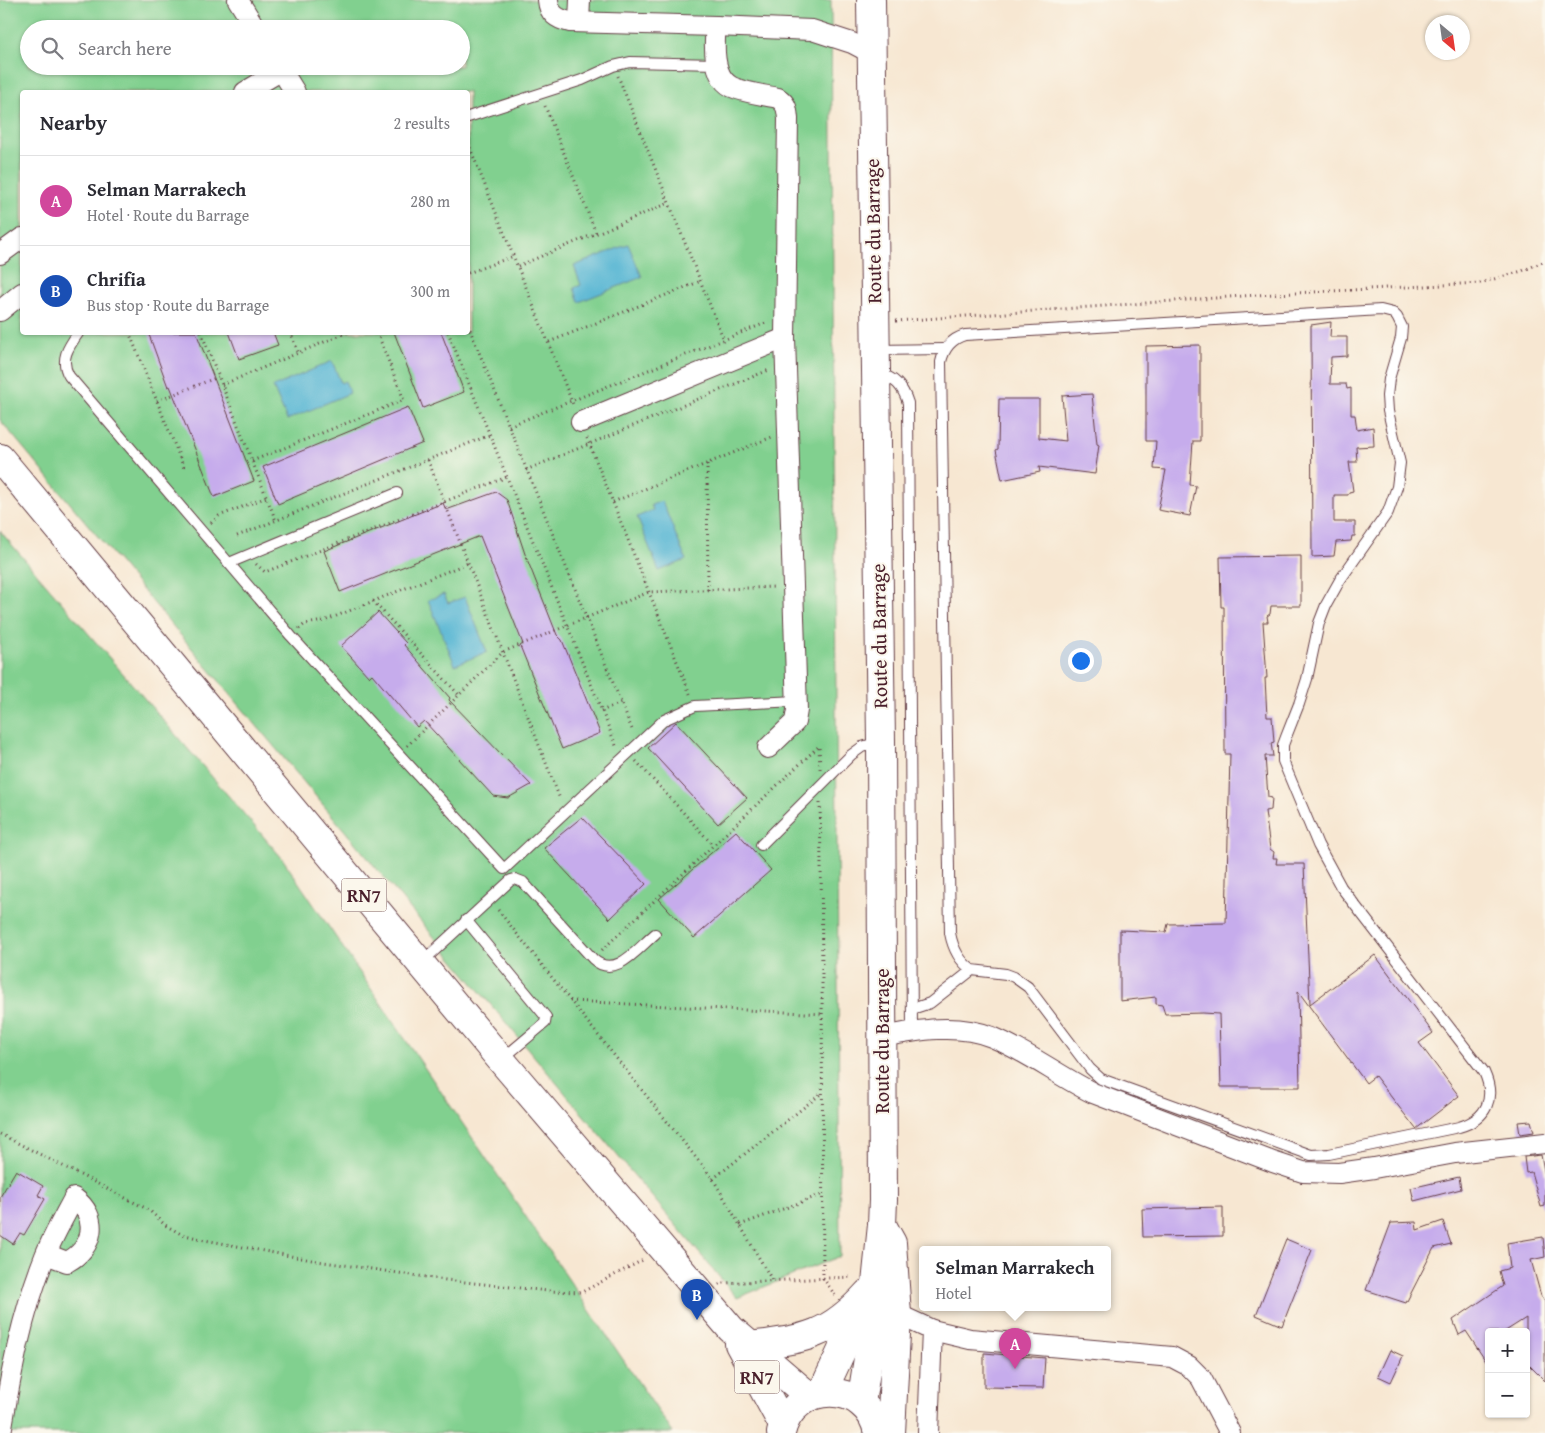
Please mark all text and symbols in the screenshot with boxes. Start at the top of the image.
north arrow [1425,15,1470,60]
search box [20,20,470,75]
icon: search [38,34,66,62]
text: Search here [78,34,172,62]
text: Nearby [40,107,107,138]
text: 2 results [393,111,450,135]
street label: Route du Barrage [857,158,888,304]
text: Selman Marrakech [87,175,246,203]
text: A [51,189,61,213]
text: 280 m [410,189,450,213]
text: Hotel · Route du Barrage [87,203,249,227]
text: Chrifia [87,265,146,293]
text: B [51,279,61,303]
text: 300 m [410,279,450,303]
text: Bus stop · Route du Barrage [87,293,269,317]
street label: Route du Barrage [863,563,894,709]
your location [1068,648,1094,674]
road number: RN7 [342,878,386,912]
street label: Route du Barrage [867,968,896,1114]
popup [919,1246,1111,1311]
text: Selman Marrakech [935,1253,1095,1281]
pin: B [681,1279,713,1320]
text: Hotel [935,1281,972,1305]
pin: A [999,1328,1031,1369]
map controls [1485,1328,1530,1418]
button: + [1485,1328,1530,1373]
road number: RN7 [734,1360,780,1394]
button: − [1485,1373,1530,1418]

